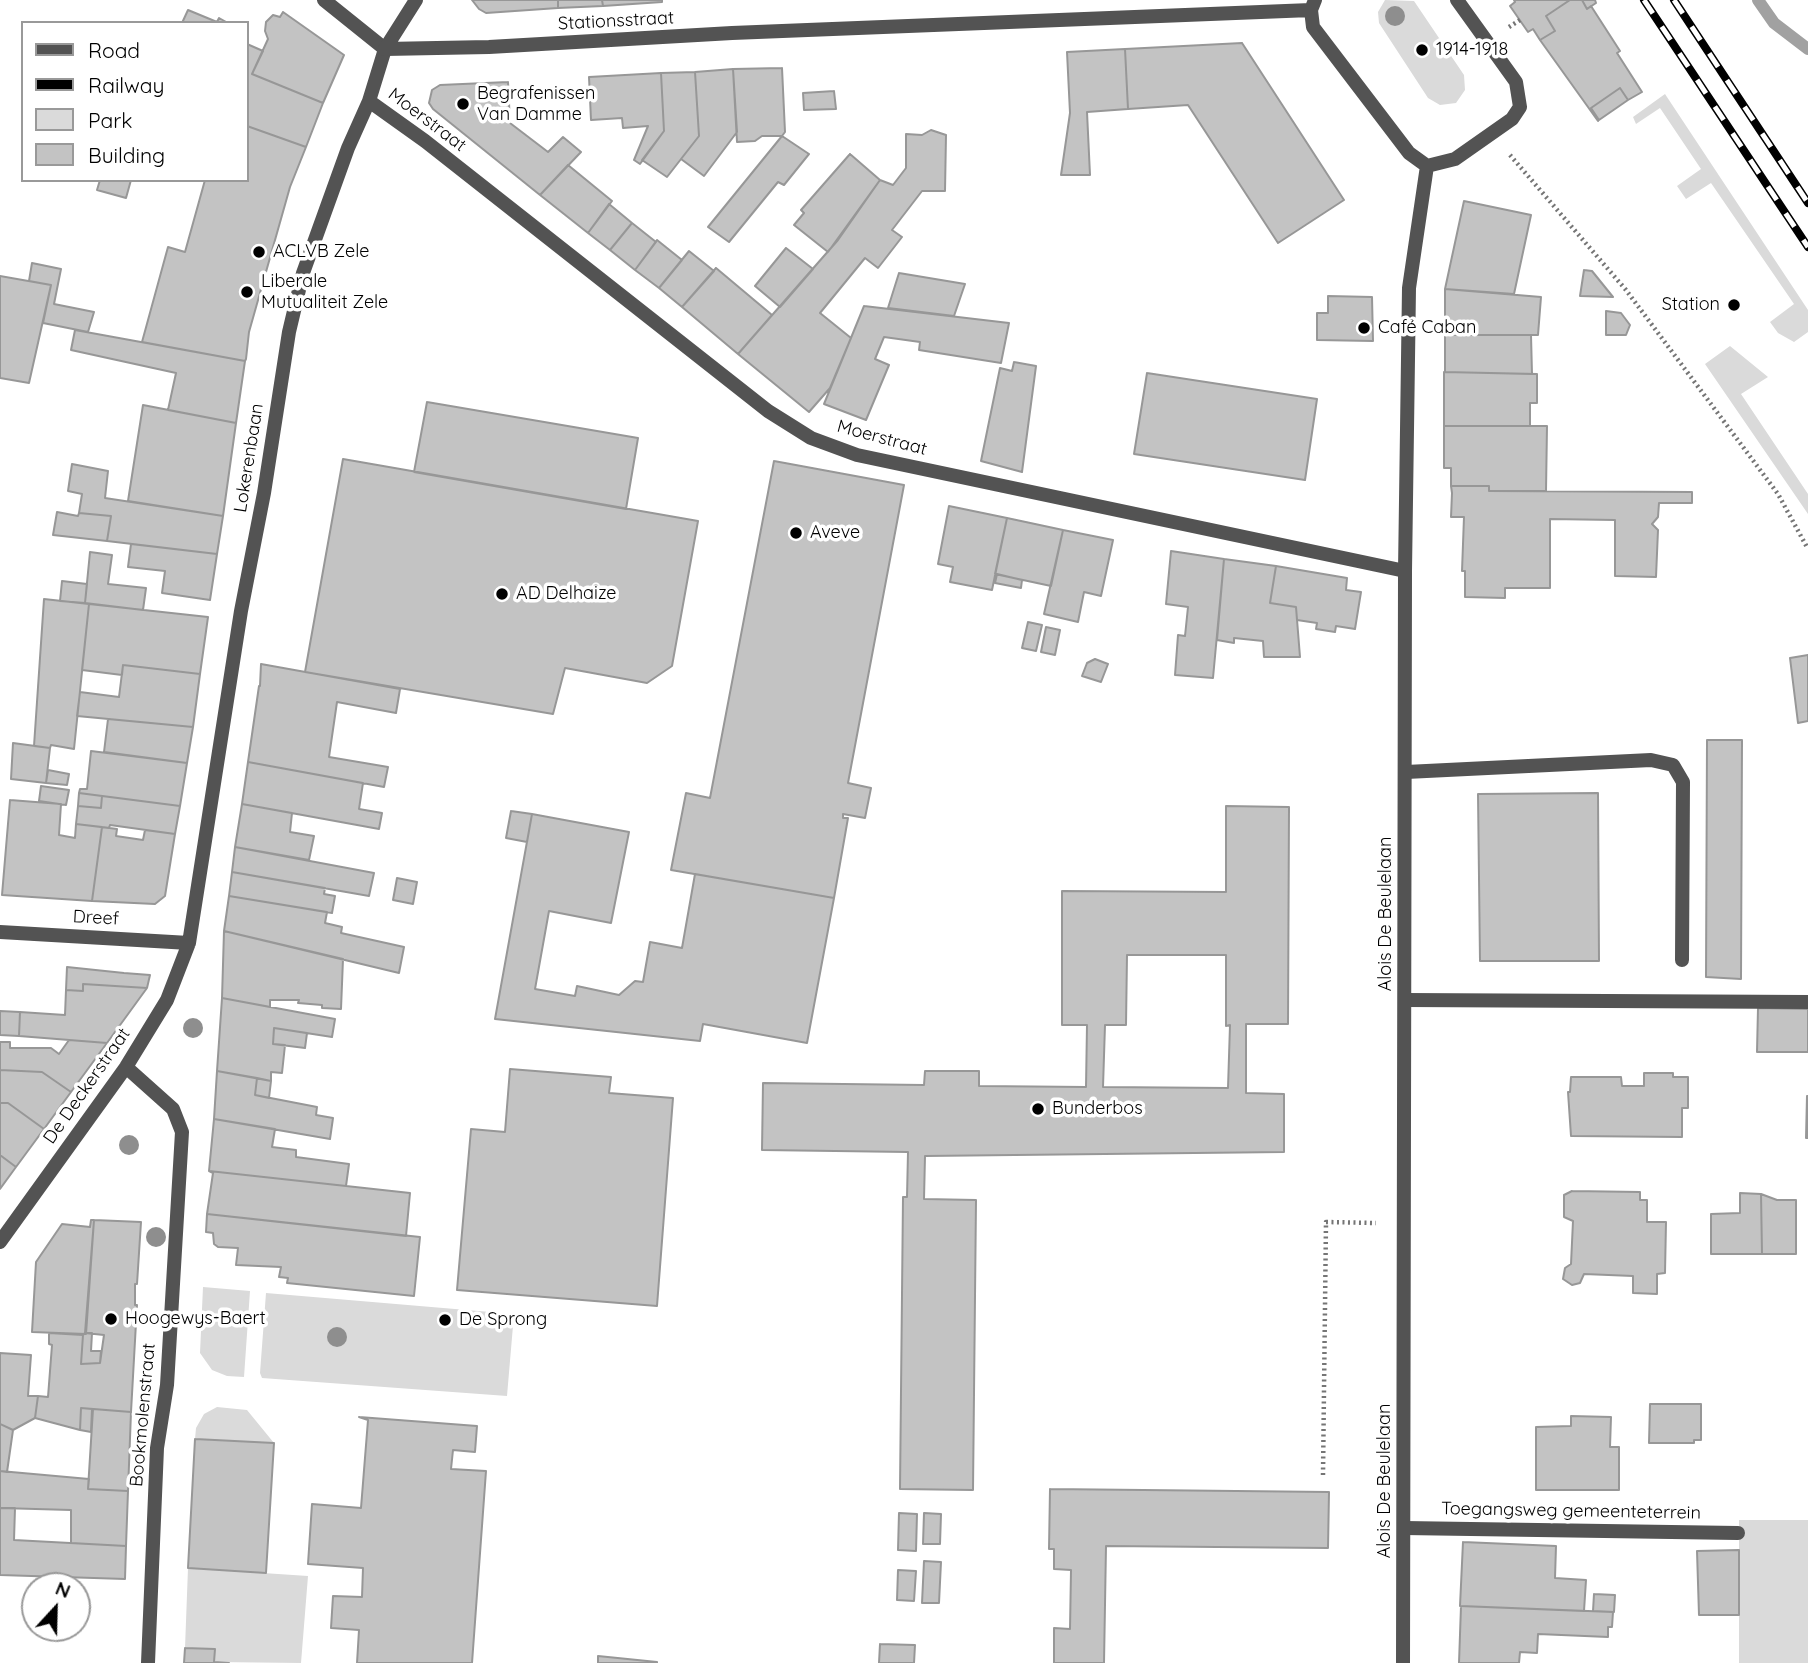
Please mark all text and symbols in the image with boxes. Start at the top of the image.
street label: Stationsstraat [557,7,675,35]
legend [21,21,248,182]
text: Road [88,37,140,63]
place label: 1914-1918 [1436,39,1508,61]
marker: 1914-1918 [1414,42,1430,58]
text: Railway [88,72,164,98]
place label: Begrafenissen Van Damme [477,83,595,126]
street label: Moerstraat [384,84,470,156]
marker: Begrafenissen Van Damme [455,96,471,112]
text: Park [88,107,132,133]
text: Building [88,142,165,168]
place label: ACLVB Zele [273,241,369,263]
marker: ACLVB Zele [251,244,267,260]
place label: Liberale Mutualiteit Zele [261,271,388,314]
marker: Liberale Mutualiteit Zele [239,284,255,300]
place label: Station [1662,294,1720,316]
marker: Station [1726,297,1742,313]
place label: Café Caban [1378,317,1476,339]
marker: Café Caban [1356,320,1372,336]
street label: Lokerenbaan [230,402,268,514]
street label: Moerstraat [835,416,929,460]
place label: Aveve [810,522,860,544]
marker: Aveve [788,525,804,541]
place label: AD Delhaize [516,583,616,605]
marker: AD Delhaize [494,586,510,602]
street label: Alois De Beulelaan [1375,837,1397,991]
street label: Dreef [72,906,120,930]
street label: De Deckerstraat [39,1024,135,1148]
place label: Bunderbos [1052,1098,1143,1120]
marker: Bunderbos [1030,1101,1046,1117]
place label: Hoogewys-Baert [125,1308,266,1330]
place label: De Sprong [459,1309,547,1331]
marker: Hoogewys-Baert [103,1311,119,1327]
marker: De Sprong [437,1312,453,1328]
street label: Bookmolenstraat [126,1342,160,1488]
street label: Alois De Beulelaan [1374,1404,1396,1558]
street label: Toegangsweg gemeenteterrein [1441,1498,1701,1524]
north arrow [21,1572,91,1642]
text: N [52,1576,74,1603]

